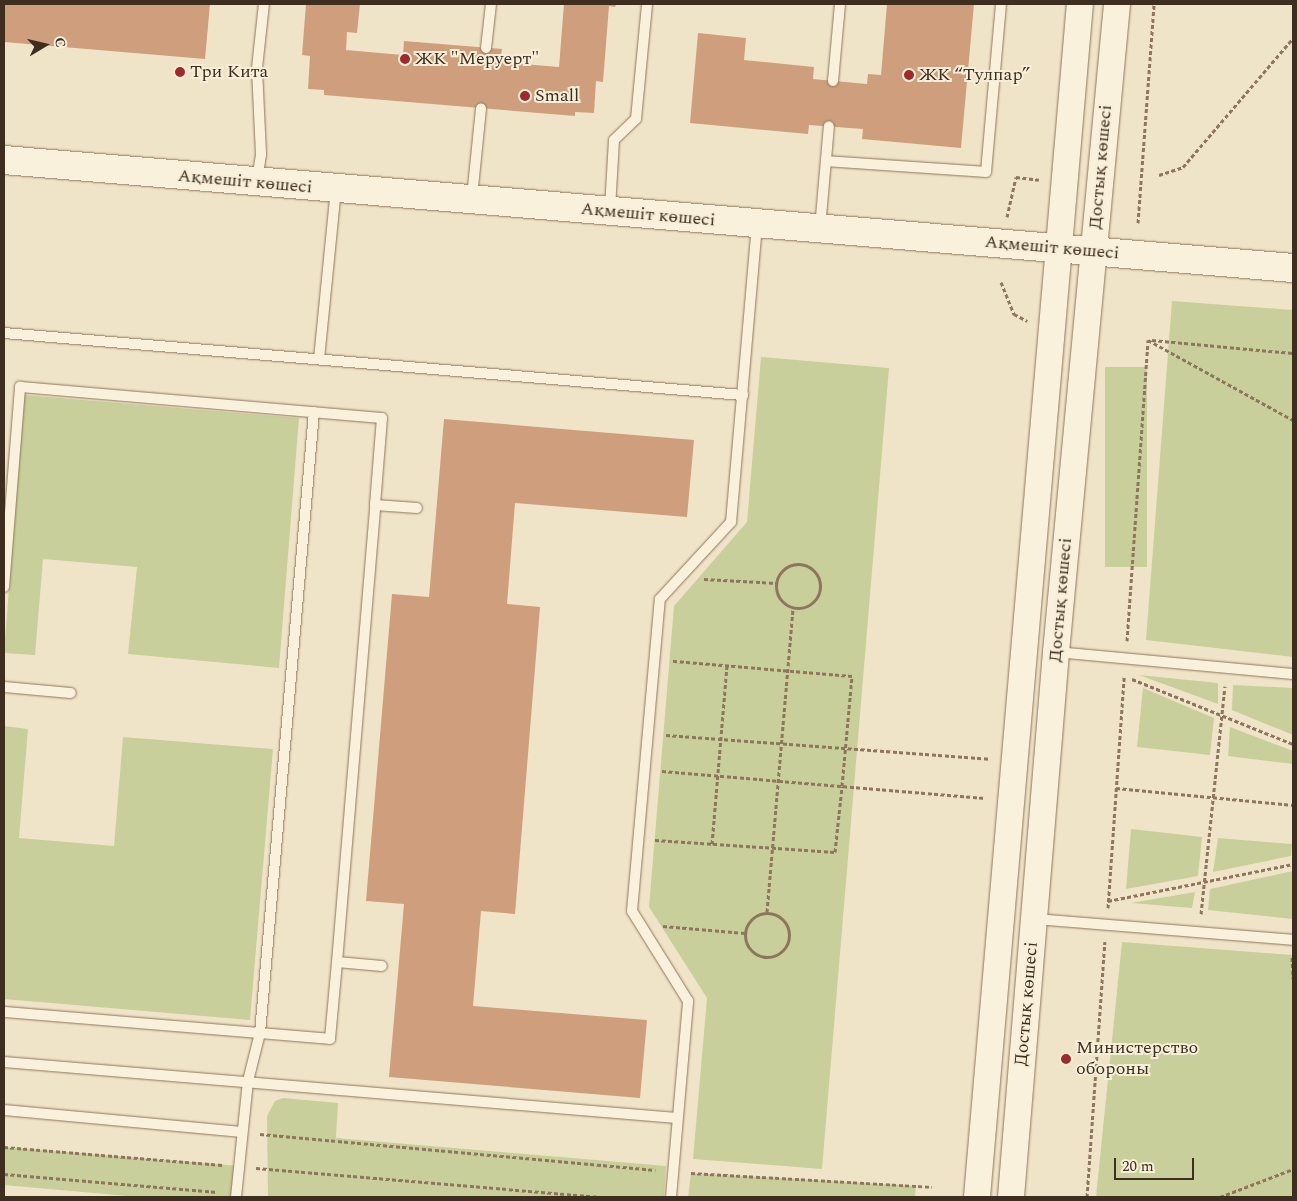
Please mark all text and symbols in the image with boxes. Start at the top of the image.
north arrow [20,20,70,70]
text: С [49,36,71,49]
place label: ЖК "Меруерт" [415,48,539,70]
marker: ЖК "Меруерт" [399,53,411,65]
place label: Три Кита [190,61,268,83]
place label: ЖК “Тулпар” [919,64,1030,86]
marker: Три Кита [174,66,186,78]
marker: ЖК “Тулпар” [903,69,915,81]
place label: Small [535,85,579,107]
marker: Small [519,90,531,102]
street label: Достық көшесі [1085,104,1117,230]
street label: Ақмешіт көшесі [177,165,313,199]
street label: Ақмешіт көшесі [580,198,716,232]
street label: Ақмешіт көшесі [984,231,1120,265]
street label: Достық көшесі [1045,537,1077,663]
street label: Достық көшесі [1011,941,1043,1067]
place label: Министерство обороны [1076,1038,1198,1080]
marker: Министерство обороны [1060,1053,1072,1065]
scale bar [1117,1148,1197,1180]
text: 20 m [1122,1155,1154,1178]

